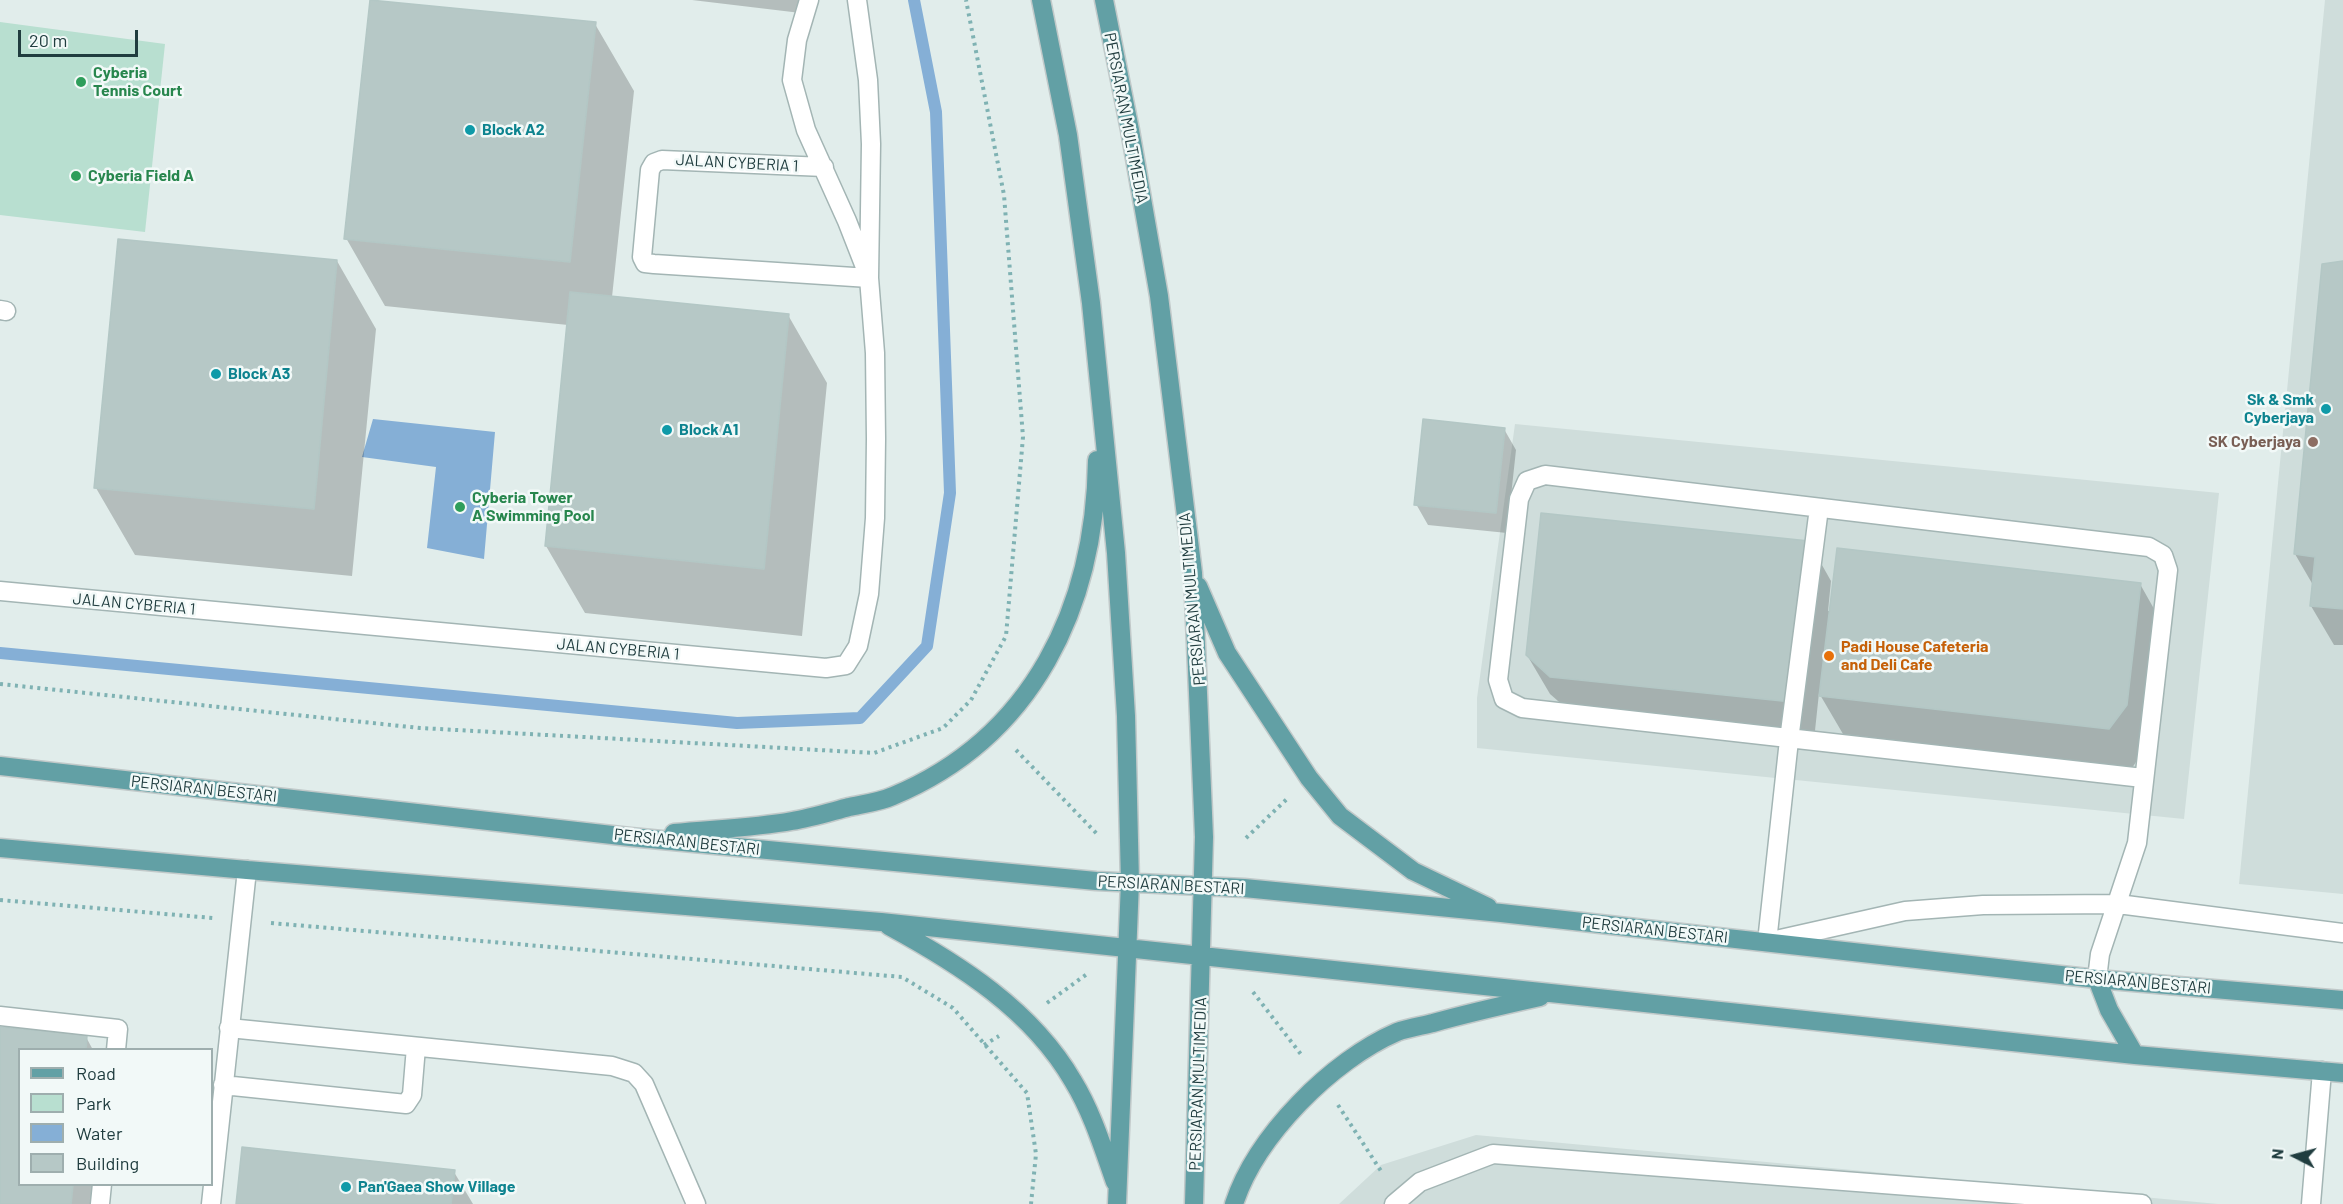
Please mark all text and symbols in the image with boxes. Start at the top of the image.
scale bar [21,18,141,56]
text: 20 m [29,29,67,51]
street label: PERSIARAN MULTIMEDIA [1100,31,1152,205]
place label: Cyberia Tennis Court [93,63,182,101]
marker: Cyberia Tennis Court [74,75,88,89]
place label: Block A2 [482,120,545,140]
marker: Block A2 [463,123,477,137]
street label: JALAN CYBERIA 1 [675,150,799,176]
place label: Cyberia Field A [88,166,194,186]
marker: Cyberia Field A [69,169,83,183]
place label: Block A3 [228,364,290,384]
marker: Block A3 [209,367,223,381]
place label: Sk & Smk Cyberjaya [2244,390,2314,428]
marker: Sk & Smk Cyberjaya [2319,402,2333,416]
place label: Block A1 [679,420,738,440]
marker: Block A1 [660,423,674,437]
place label: SK Cyberjaya [2208,432,2301,452]
marker: SK Cyberjaya [2306,435,2320,449]
place label: Cyberia Tower A Swimming Pool [472,488,595,526]
marker: Cyberia Tower A Swimming Pool [453,500,467,514]
street label: PERSIARAN MULTIMEDIA [1175,512,1209,686]
street label: JALAN CYBERIA 1 [72,589,196,619]
street label: JALAN CYBERIA 1 [556,634,680,664]
place label: Padi House Cafeteria and Deli Cafe [1841,637,1988,675]
marker: Padi House Cafeteria and Deli Cafe [1822,649,1836,663]
street label: PERSIARAN BESTARI [130,772,278,806]
street label: PERSIARAN BESTARI [613,825,761,859]
street label: PERSIARAN BESTARI [1097,872,1245,898]
street label: PERSIARAN BESTARI [1581,913,1729,947]
street label: PERSIARAN BESTARI [2064,966,2212,998]
street label: PERSIARAN MULTIMEDIA [1185,997,1211,1171]
legend [18,1048,213,1186]
text: Road [76,1062,116,1084]
text: Park [76,1092,111,1114]
text: Water [76,1122,123,1144]
north arrow [2265,1126,2325,1186]
text: N [2267,1148,2287,1160]
text: Building [76,1152,139,1174]
place label: Pan'Gaea Show Village [358,1177,515,1197]
marker: Pan'Gaea Show Village [339,1180,353,1194]

